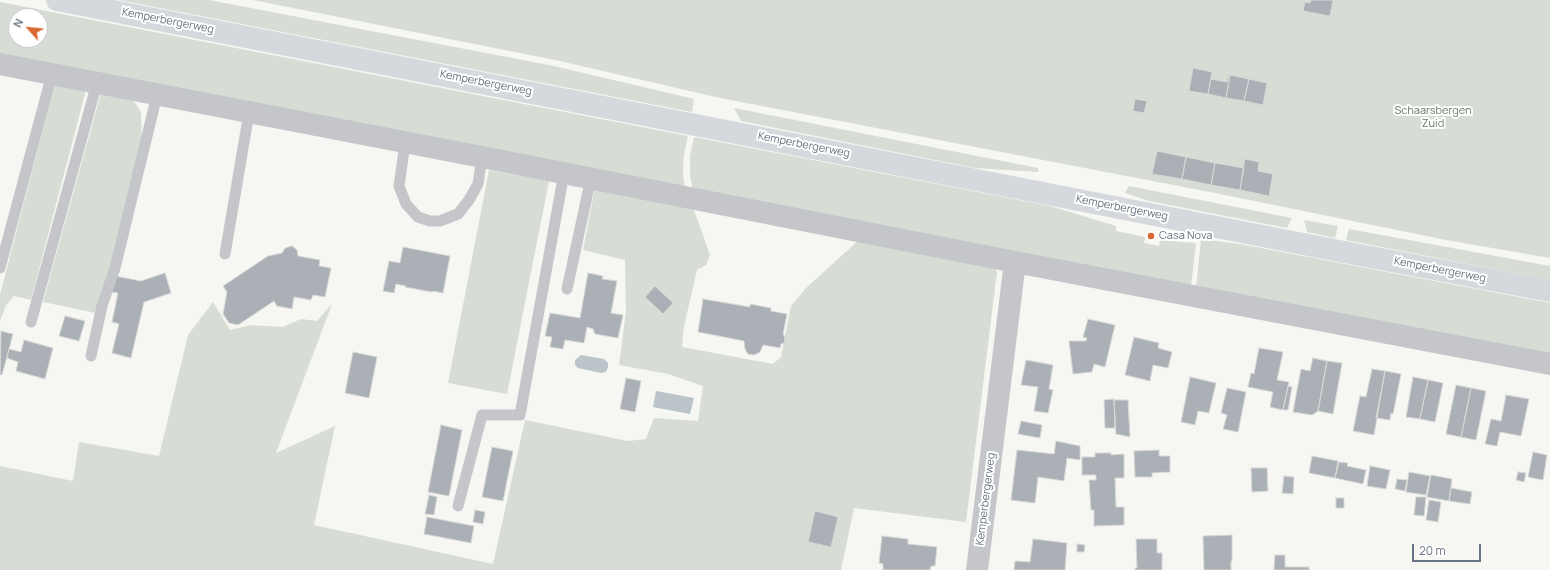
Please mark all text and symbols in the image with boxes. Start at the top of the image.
street label: Kemperbergerweg [121,6,215,36]
north arrow [8,8,48,48]
text: N [9,16,26,30]
street label: Kemperbergerweg [439,68,533,98]
park label: Schaarsbergen Zuid [1394,104,1472,130]
street label: Kemperbergerweg [757,130,851,160]
street label: Kemperbergerweg [1075,193,1169,223]
place label: Casa Nova [1159,229,1212,243]
marker: Casa Nova [1146,231,1156,241]
street label: Kemperbergerweg [1393,255,1487,285]
street label: Kemperbergerweg [974,452,998,546]
scale bar [1414,536,1483,562]
text: 20 m [1419,542,1446,559]

